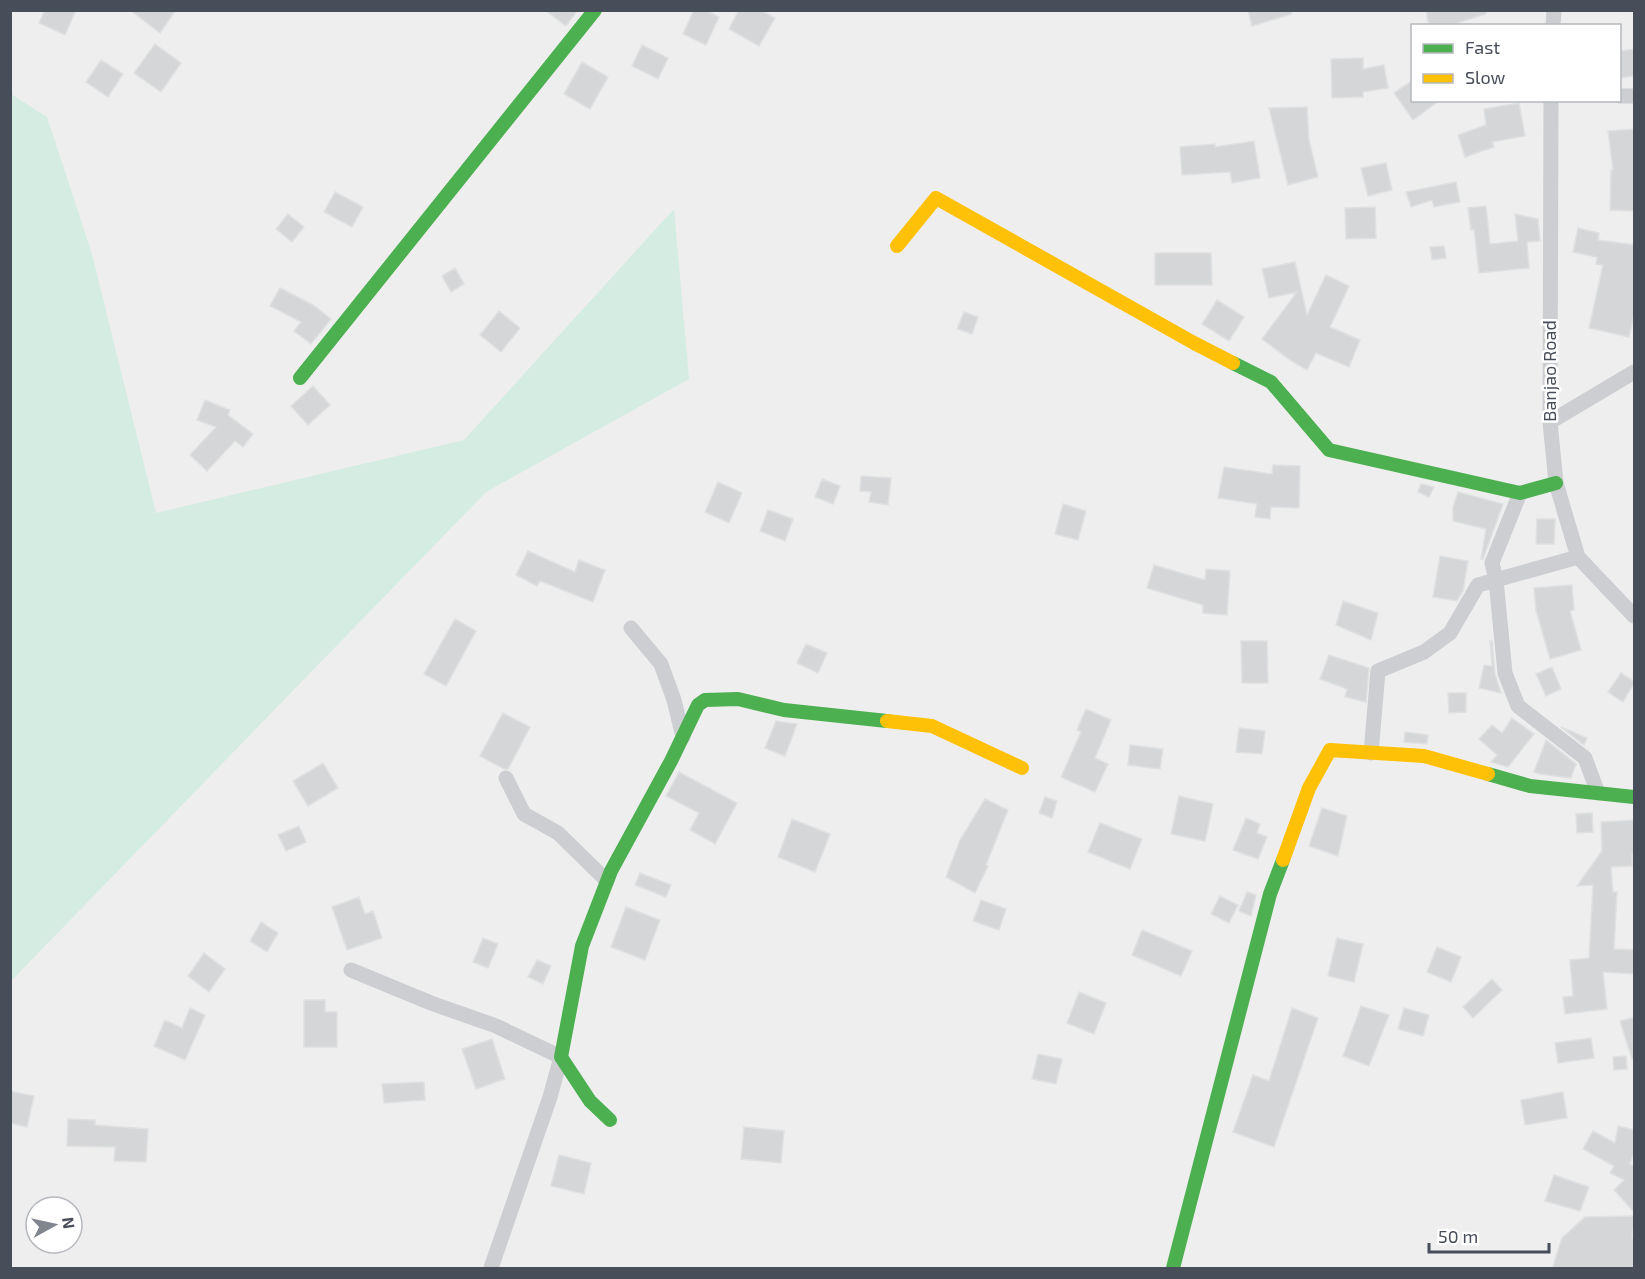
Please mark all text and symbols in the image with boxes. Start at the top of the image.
legend [1411,24,1621,102]
text: Fast [1465,36,1500,58]
text: Slow [1465,66,1506,88]
street label: Banjao Road [1538,320,1560,422]
north arrow [24,1195,84,1255]
text: N [59,1216,80,1230]
scale bar [1429,1216,1549,1254]
text: 50 m [1438,1225,1478,1247]

